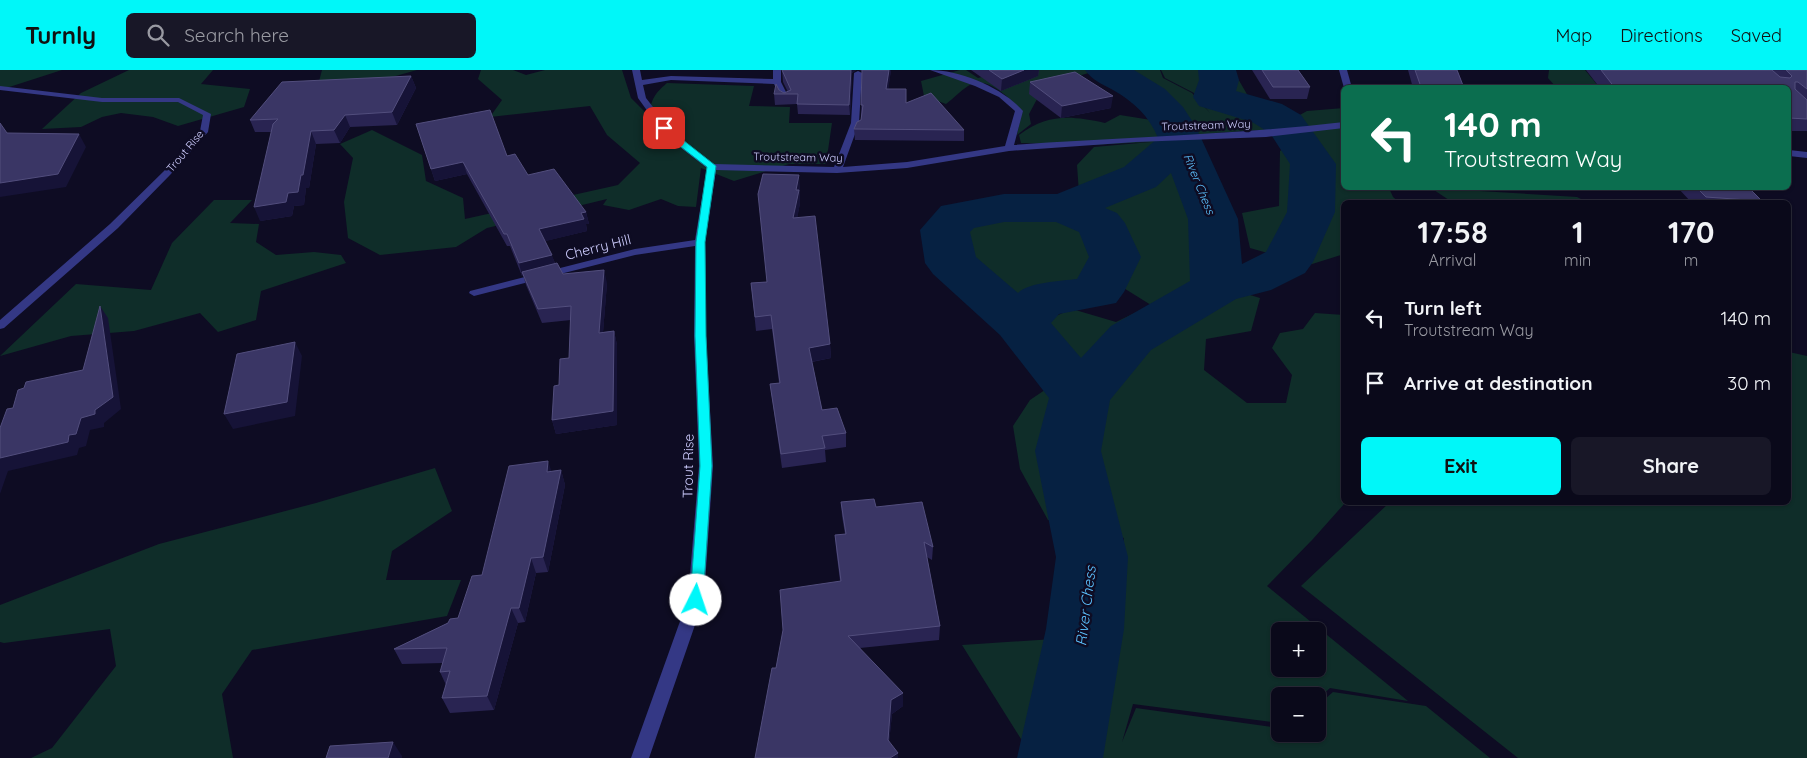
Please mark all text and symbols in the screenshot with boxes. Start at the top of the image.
search box [126,13,476,58]
text: Turnly [25,20,96,50]
icon: search [144,21,172,49]
text: Search here [184,23,289,47]
text: Map [1555,24,1592,47]
text: Directions [1620,24,1703,47]
text: Saved [1731,24,1782,47]
text: 140 m [1444,102,1542,146]
icon: left [1361,105,1426,170]
pin [643,107,685,149]
icon: arrive [650,114,678,142]
street label: Troutstream Way [1161,116,1251,134]
street label: Trout Rise [163,127,207,175]
text: Troutstream Way [1444,145,1622,173]
street label: Troutstream Way [753,149,843,165]
water label: River Chess [1180,151,1219,218]
text: 17:58 [1418,213,1488,251]
text: 1 [1572,213,1584,251]
text: 170 [1668,213,1714,251]
street label: Cherry Hill [563,230,633,264]
text: Arrival [1429,250,1477,270]
text: min [1564,250,1591,270]
text: m [1684,250,1698,270]
text: Turn left [1404,296,1482,320]
icon: left [1361,304,1389,332]
text: 140 m [1720,306,1771,330]
text: Troutstream Way [1404,320,1534,340]
icon: arrive [1361,369,1389,397]
text: Arrive at destination [1404,371,1593,395]
text: 30 m [1727,371,1771,395]
street label: Trout Rise [678,433,698,498]
button: Exit [1361,437,1561,495]
button: Share [1571,437,1771,495]
water label: River Chess [1071,564,1100,647]
position arrow [669,573,721,625]
map controls [1271,622,1326,742]
button: + [1271,622,1326,677]
button: − [1271,687,1326,742]

